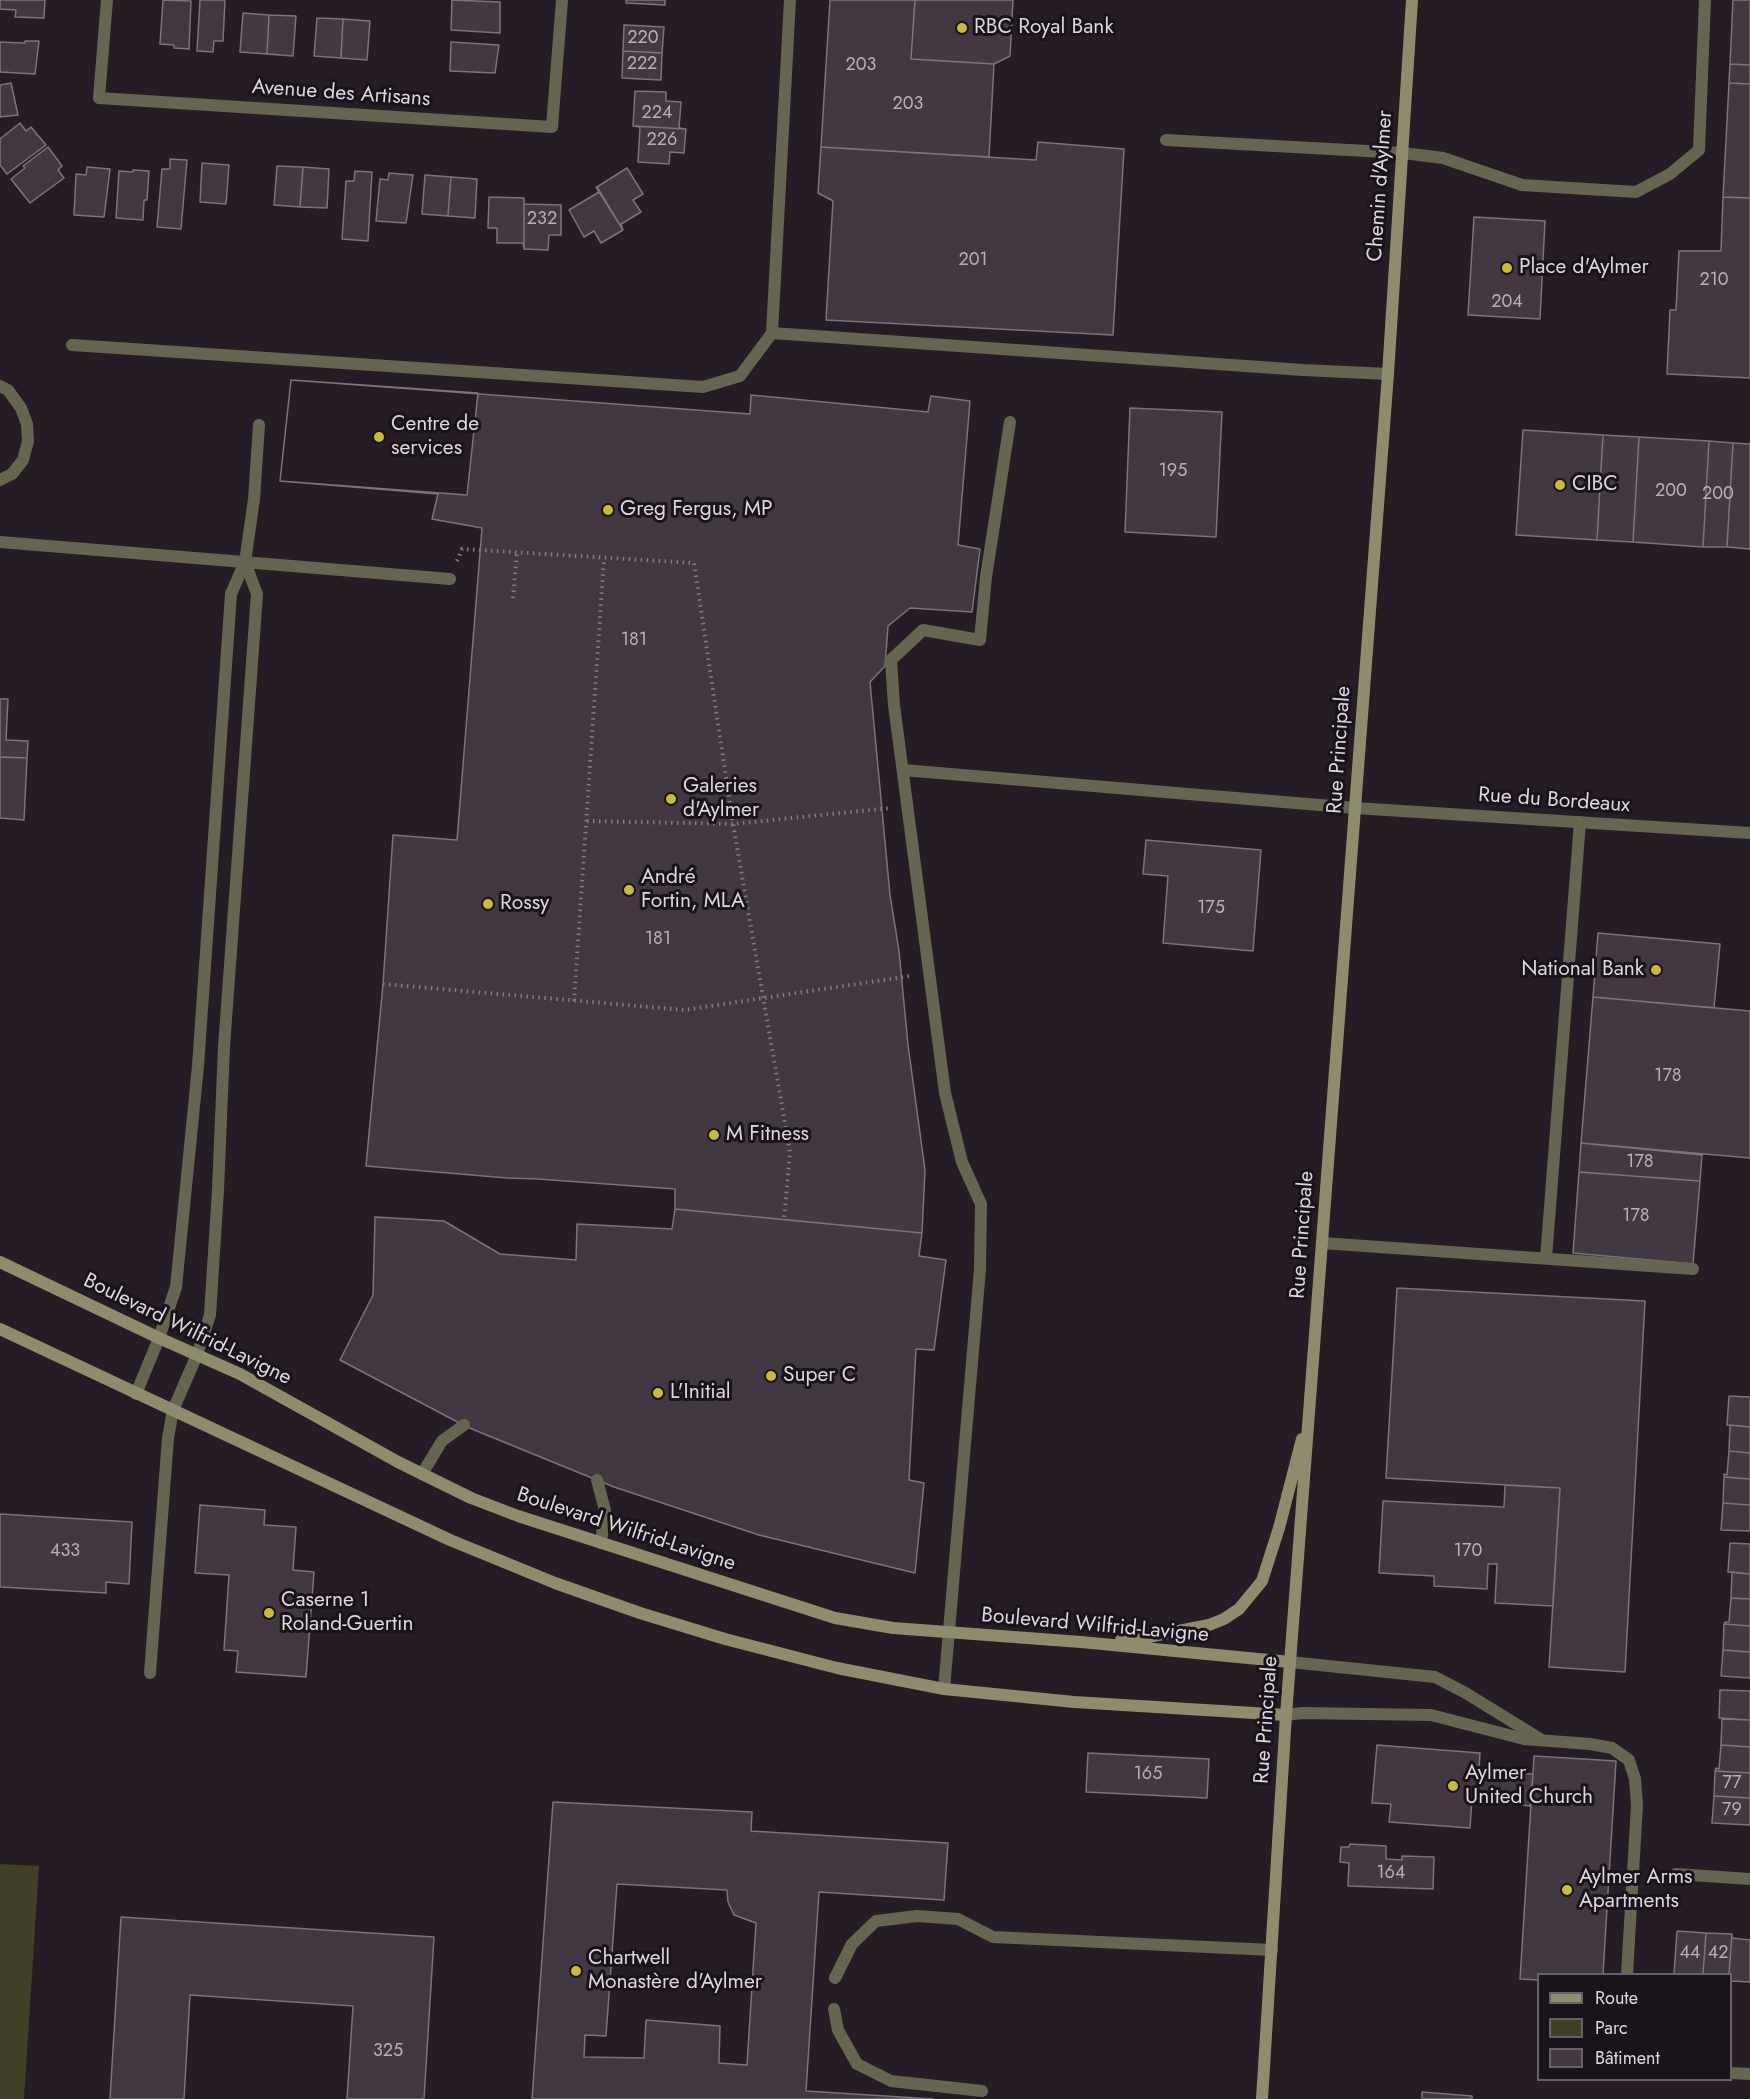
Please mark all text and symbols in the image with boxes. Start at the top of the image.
place label: RBC Royal Bank [974,15,1114,41]
marker: RBC Royal Bank [955,21,969,35]
house number: 220 [627,28,659,50]
house number: 222 [627,54,657,76]
house number: 203 [846,55,876,77]
street label: Avenue des Artisans [251,75,431,113]
house number: 203 [893,94,923,116]
house number: 224 [642,103,672,125]
street label: Chemin d'Aylmer [1363,110,1399,262]
house number: 226 [647,130,677,152]
house number: 232 [527,209,557,231]
house number: 201 [958,250,988,272]
place label: Place d'Aylmer [1519,255,1649,281]
marker: Place d'Aylmer [1500,261,1514,275]
house number: 210 [1699,270,1729,292]
house number: 204 [1491,292,1523,314]
place label: Centre de services [391,412,479,462]
marker: Centre de services [372,430,386,444]
house number: 195 [1159,461,1187,483]
place label: CIBC [1572,472,1618,498]
marker: CIBC [1553,478,1567,492]
house number: 200 [1655,481,1687,503]
house number: 200 [1702,484,1734,506]
place label: Greg Fergus, MP [620,497,773,523]
marker: Greg Fergus, MP [601,503,615,517]
house number: 181 [621,630,647,652]
street label: Rue Principale [1323,685,1357,815]
place label: Galeries d'Aylmer [683,774,759,824]
street label: Rue du Bordeaux [1477,783,1631,819]
marker: Galeries d'Aylmer [664,792,678,806]
place label: André Fortin, MLA [641,865,745,915]
marker: André Fortin, MLA [622,883,636,897]
place label: Rossy [500,891,549,917]
marker: Rossy [481,897,495,911]
house number: 175 [1197,898,1225,920]
house number: 181 [645,929,671,951]
place label: National Bank [1521,957,1644,983]
marker: National Bank [1649,963,1663,977]
house number: 178 [1654,1066,1682,1088]
place label: M Fitness [726,1122,809,1148]
marker: M Fitness [707,1128,721,1142]
house number: 178 [1626,1152,1654,1174]
street label: Rue Principale [1286,1170,1320,1300]
house number: 178 [1622,1206,1650,1228]
street label: Boulevard Wilfrid-Lavigne [79,1269,295,1391]
place label: Super C [783,1363,856,1389]
marker: Super C [764,1369,778,1383]
place label: L'Initial [670,1380,731,1406]
marker: L'Initial [651,1386,665,1400]
street label: Boulevard Wilfrid-Lavigne [513,1483,739,1577]
house number: 433 [50,1541,80,1563]
house number: 170 [1454,1541,1482,1563]
place label: Caserne 1 Roland-Guertin [281,1588,413,1638]
street label: Boulevard Wilfrid-Lavigne [980,1603,1210,1649]
marker: Caserne 1 Roland-Guertin [262,1606,276,1620]
street label: Rue Principale [1250,1655,1284,1785]
place label: Aylmer United Church [1465,1761,1593,1811]
house number: 165 [1134,1764,1162,1786]
house number: 77 [1723,1773,1741,1795]
marker: Aylmer United Church [1446,1779,1460,1793]
house number: 79 [1722,1800,1742,1822]
house number: 164 [1377,1863,1405,1885]
place label: Aylmer Arms Apartments [1579,1865,1692,1915]
marker: Aylmer Arms Apartments [1560,1883,1574,1897]
house number: 44 [1680,1943,1700,1965]
house number: 42 [1708,1943,1728,1965]
place label: Chartwell Monastère d'Aylmer [588,1946,762,1996]
marker: Chartwell Monastère d'Aylmer [569,1964,583,1978]
legend [1537,1973,1732,2081]
text: Route [1595,1985,1638,2011]
text: Parc [1595,2015,1628,2041]
house number: 325 [373,2041,403,2063]
text: Bâtiment [1595,2045,1660,2071]

